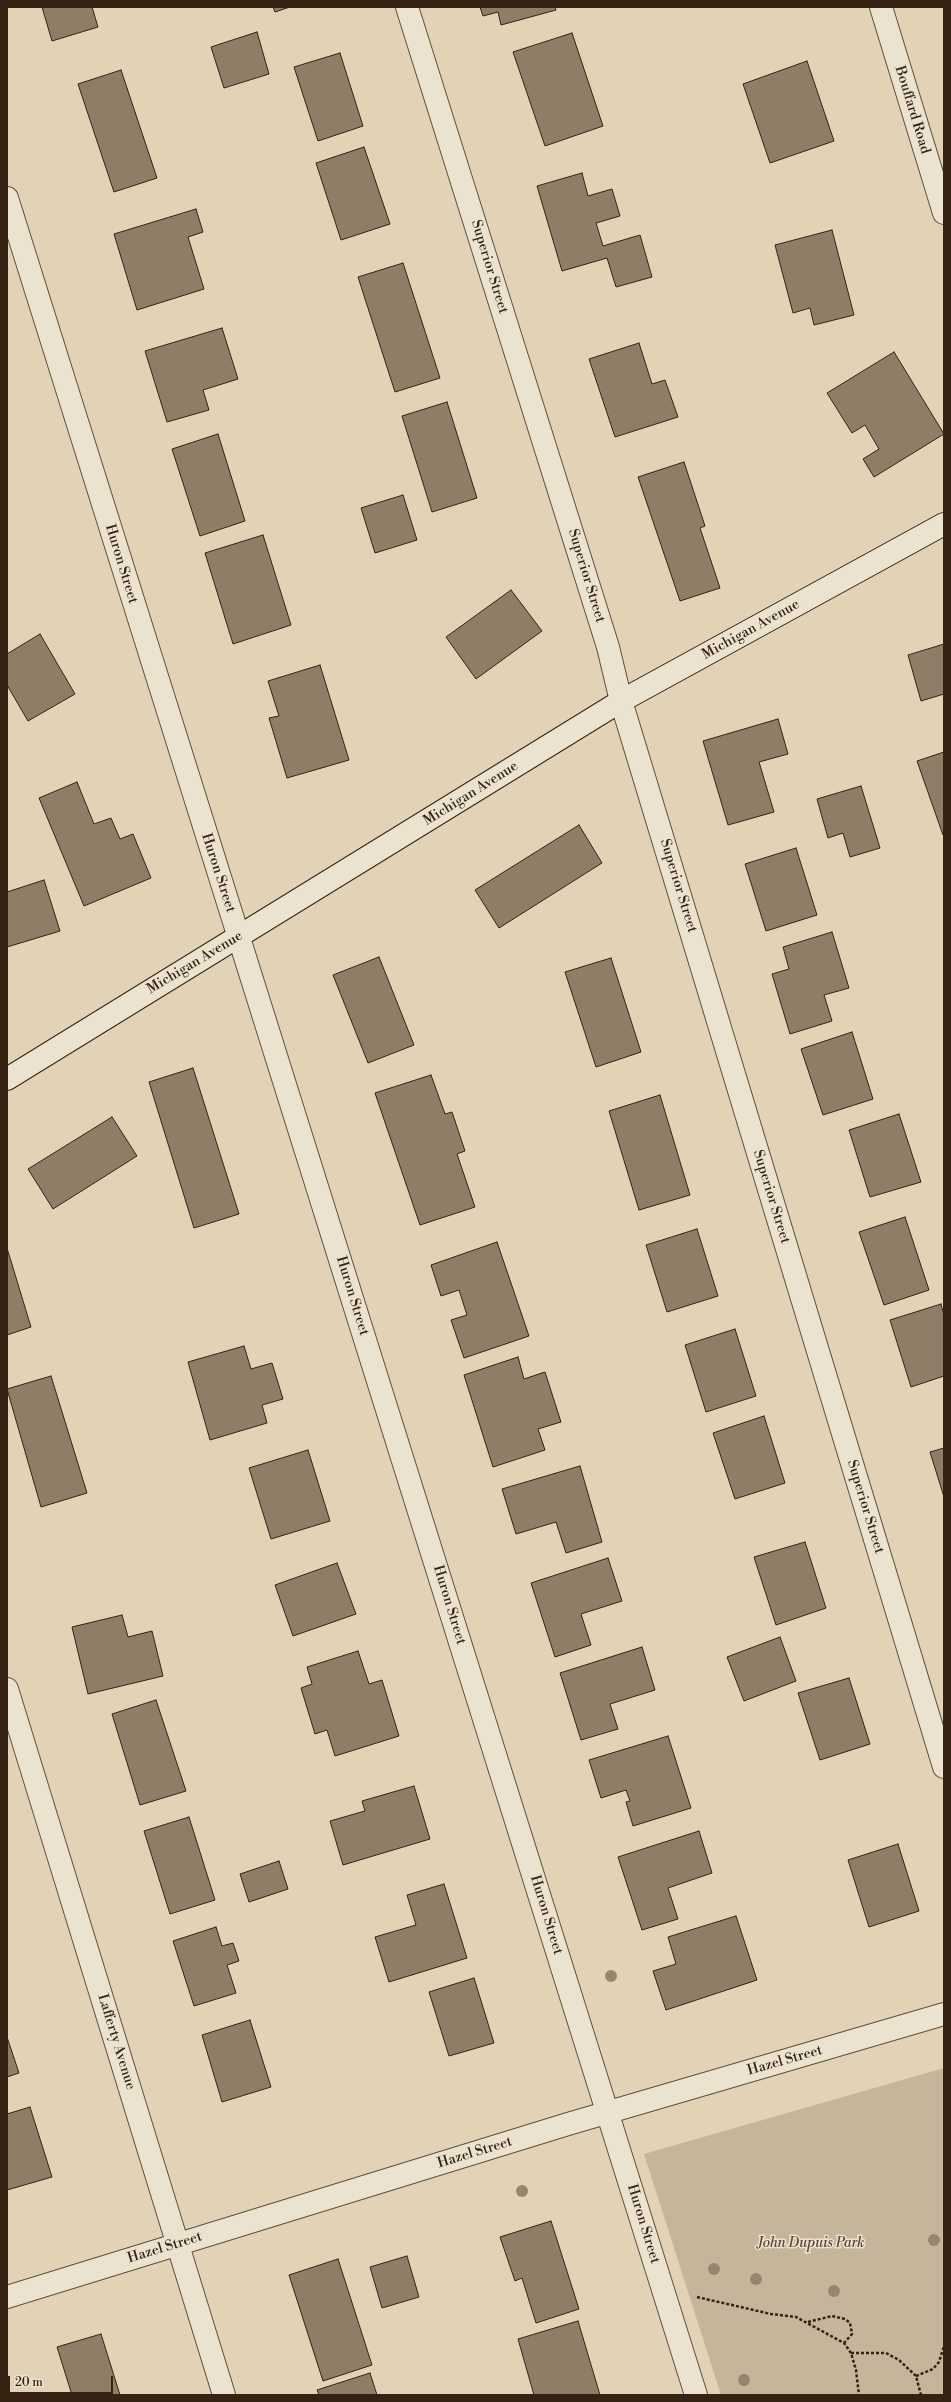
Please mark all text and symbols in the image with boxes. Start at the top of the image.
street label: Bouffard Road [891,64,933,156]
street label: Superior Street [467,218,511,316]
street label: Huron Street [101,522,141,606]
street label: Superior Street [564,527,608,625]
street label: Michigan Avenue [699,596,803,664]
street label: Michigan Avenue [420,758,522,830]
street label: Huron Street [197,831,239,915]
street label: Superior Street [656,837,700,935]
street label: Michigan Avenue [144,928,246,998]
street label: Superior Street [749,1148,793,1246]
street label: Huron Street [332,1254,372,1338]
street label: Superior Street [843,1458,887,1556]
street label: Huron Street [429,1563,469,1647]
street label: Huron Street [526,1873,566,1957]
street label: Lafferty Avenue [93,1992,139,2092]
street label: Hazel Street [746,2042,824,2080]
street label: Hazel Street [436,2134,514,2172]
street label: Huron Street [623,2182,663,2266]
street label: Hazel Street [126,2229,204,2267]
park label: John Dupuis Park [758,2236,864,2252]
scale bar [10,2368,115,2394]
text: 20 m [15,2375,43,2390]

